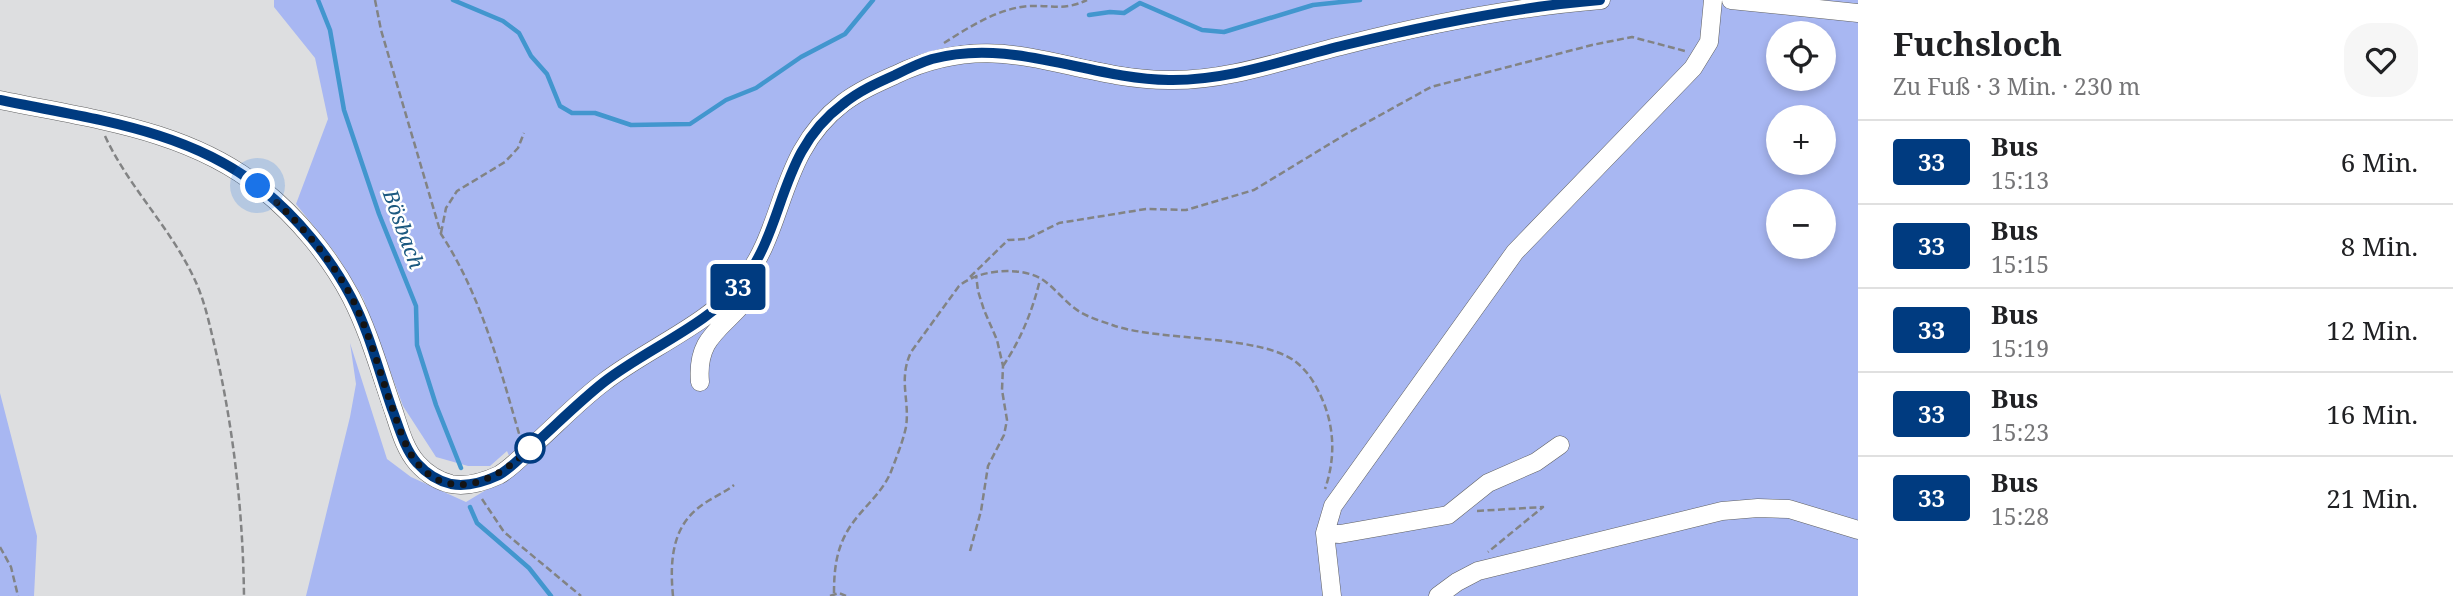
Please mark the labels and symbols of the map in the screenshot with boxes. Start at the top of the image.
your location [240,168,275,203]
water label: Bösbach [376,185,431,273]
line badge: 33 [706,264,770,310]
unlabelled marker [515,433,545,463]

